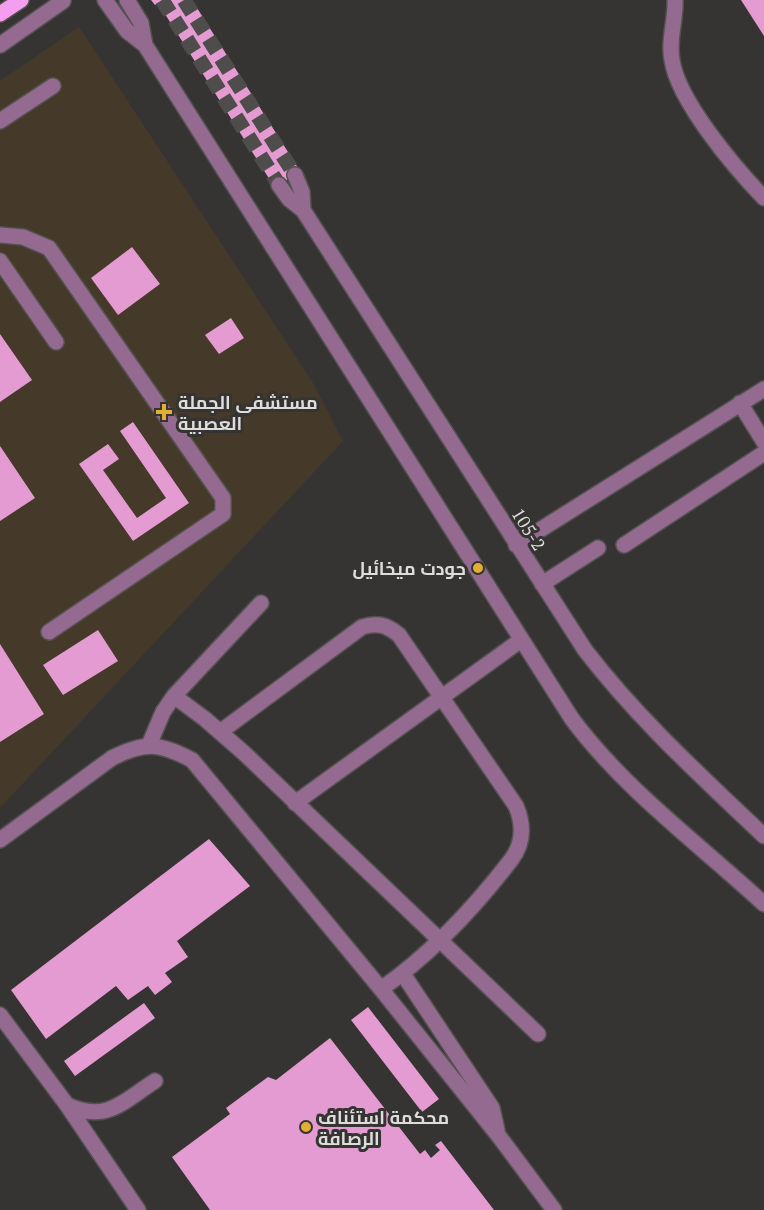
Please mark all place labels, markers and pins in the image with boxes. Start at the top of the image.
place label: مستشفى الجملة العصبية [178,390,318,435]
marker: مستشفى الجملة العصبية [155,403,173,421]
place label: جودت ميخائيل [353,556,466,580]
marker: جودت ميخائيل [471,561,485,575]
place label: محكمة استئناف الرصافة [318,1105,449,1150]
marker: محكمة استئناف الرصافة [299,1120,313,1134]

